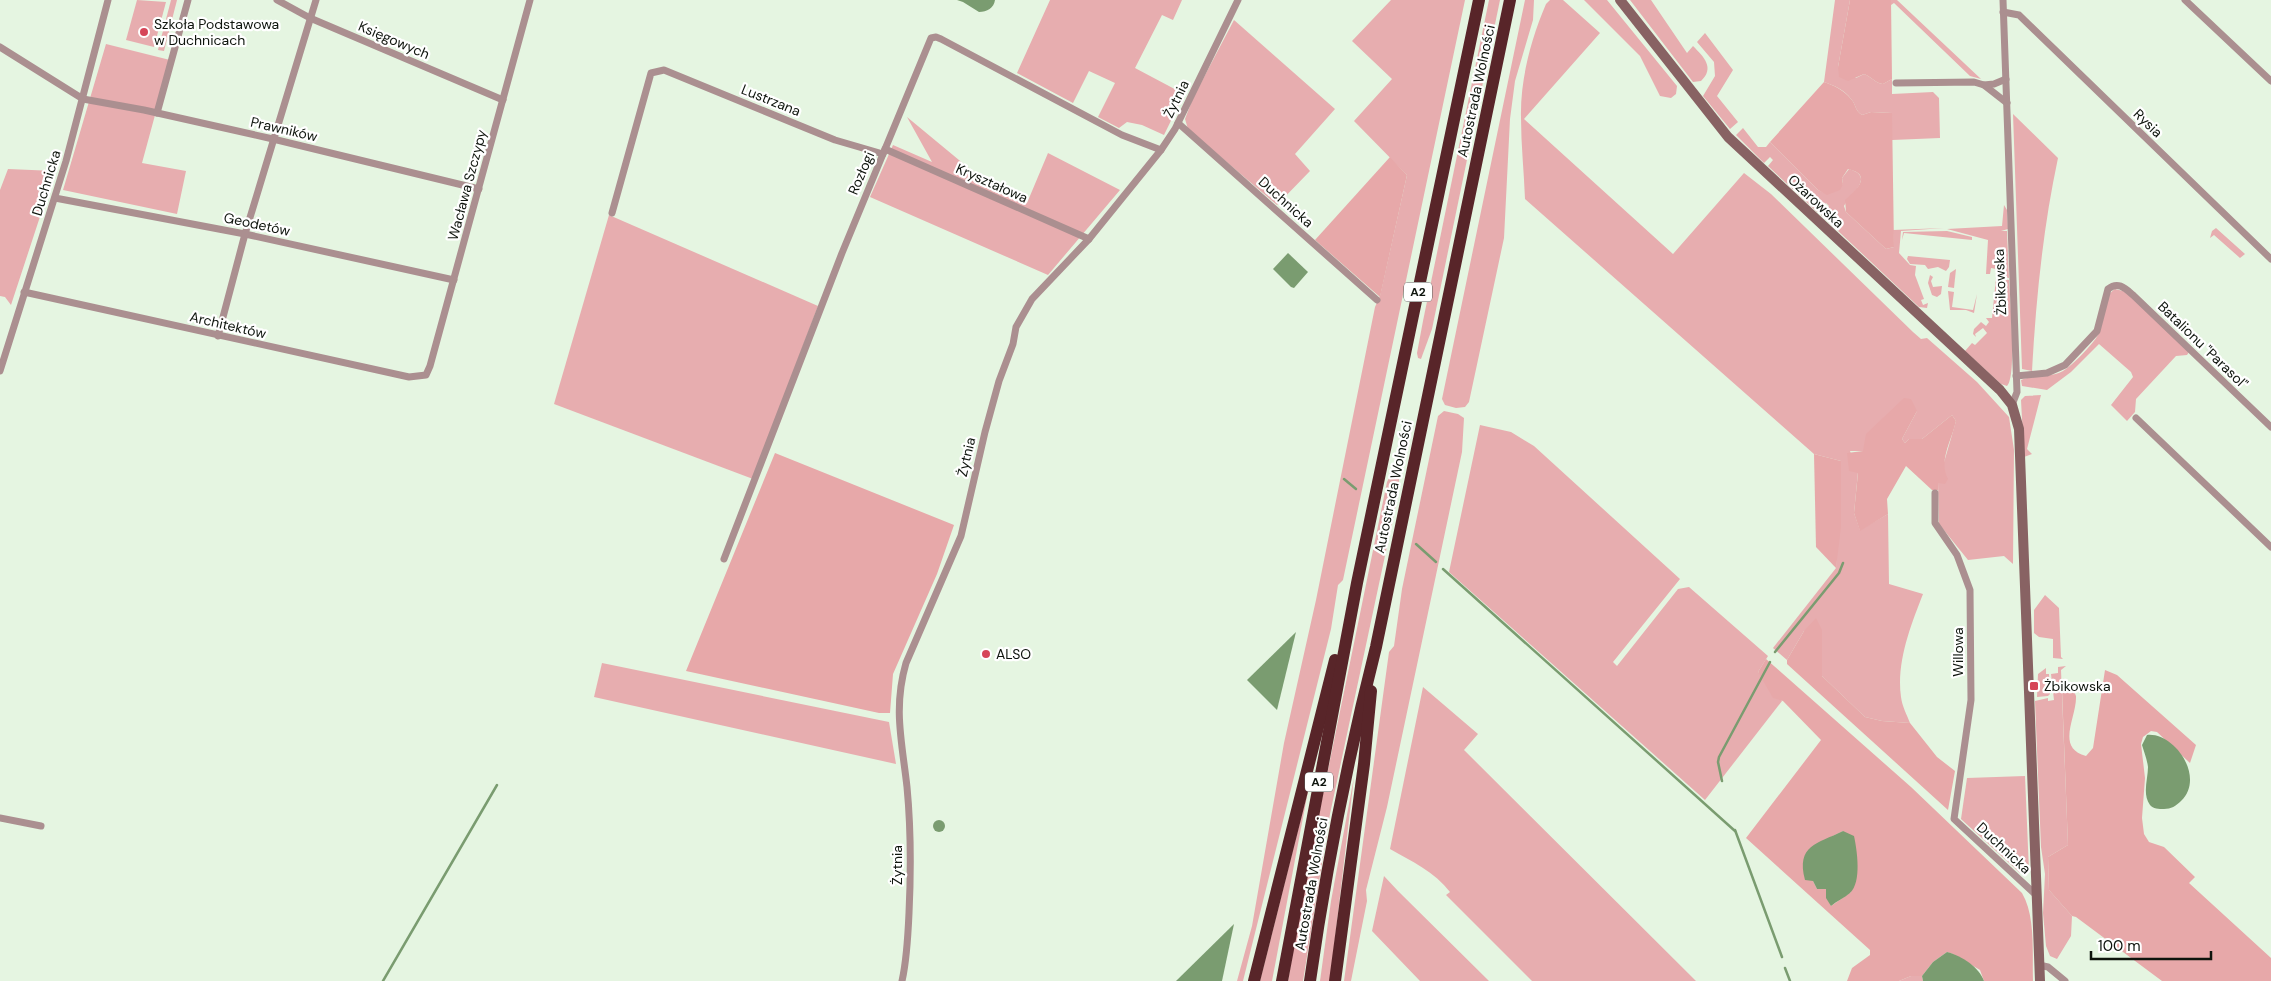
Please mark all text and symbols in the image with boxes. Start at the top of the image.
place label: Szkoła Podstawowa w Duchnicach [154,15,279,49]
street label: Księgowych [356,17,432,63]
street label: Autostrada Wolności [1453,23,1499,159]
marker: Szkoła Podstawowa w Duchnicach [138,26,150,38]
street label: Żytnia [1159,77,1193,121]
street label: Lustrzana [739,80,803,120]
street label: Rysia [2130,105,2166,141]
street label: Prawników [249,113,320,146]
street label: Wacława Szczypy [444,127,490,242]
street label: Duchnicka [27,148,65,218]
street label: Rozłogi [844,149,878,197]
street label: Kryształowa [953,159,1031,207]
street label: Ożarowska [1784,170,1848,232]
street label: Duchnicka [1255,173,1317,231]
street label: Geodetów [222,208,292,240]
street label: Żbikowska [1990,248,2010,316]
road number: A2 [1404,282,1432,302]
street label: Batalionu "Parasol" [2154,297,2252,393]
street label: Architektów [188,307,268,343]
street label: Autostrada Wolności [1370,419,1416,555]
street label: Żytnia [953,436,979,478]
street label: Willowa [1949,627,1967,677]
place label: ALSO [996,645,1031,663]
marker: ALSO [980,648,992,660]
place label: Żbikowska [2044,677,2111,695]
marker: Żbikowska [2028,680,2040,692]
road number: A2 [1305,772,1333,792]
street label: Autostrada Wolności [1290,816,1332,952]
street label: Duchnicka [1973,818,2035,878]
street label: Żytnia [888,845,906,885]
scale bar [2091,928,2211,960]
text: 100 m [2098,936,2141,956]

